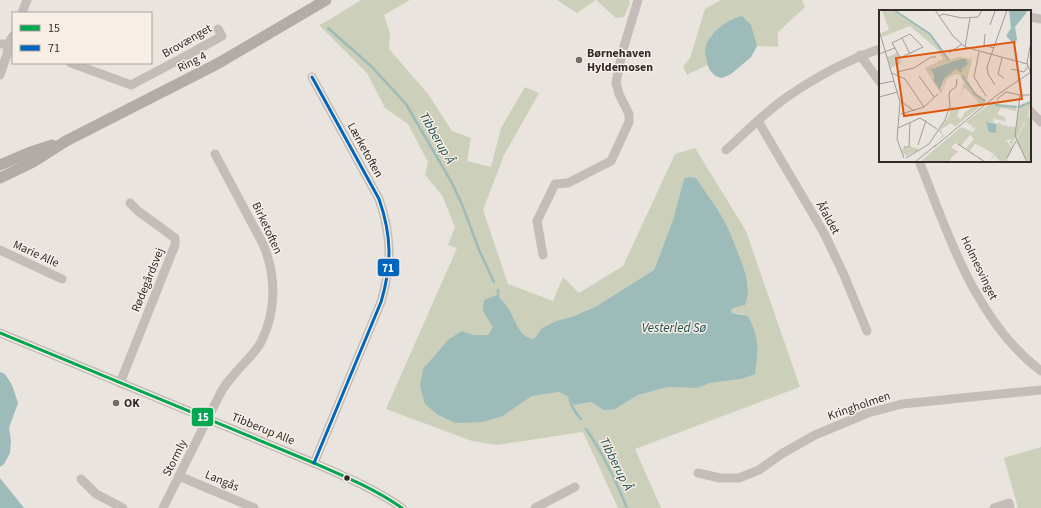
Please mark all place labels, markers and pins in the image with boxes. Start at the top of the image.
place label: Børnehaven Hyldemosen [587,45,653,76]
marker: Børnehaven Hyldemosen [574,55,584,65]
place label: OK [124,395,140,412]
marker: OK [111,398,121,408]
unlabelled marker [342,473,352,483]

